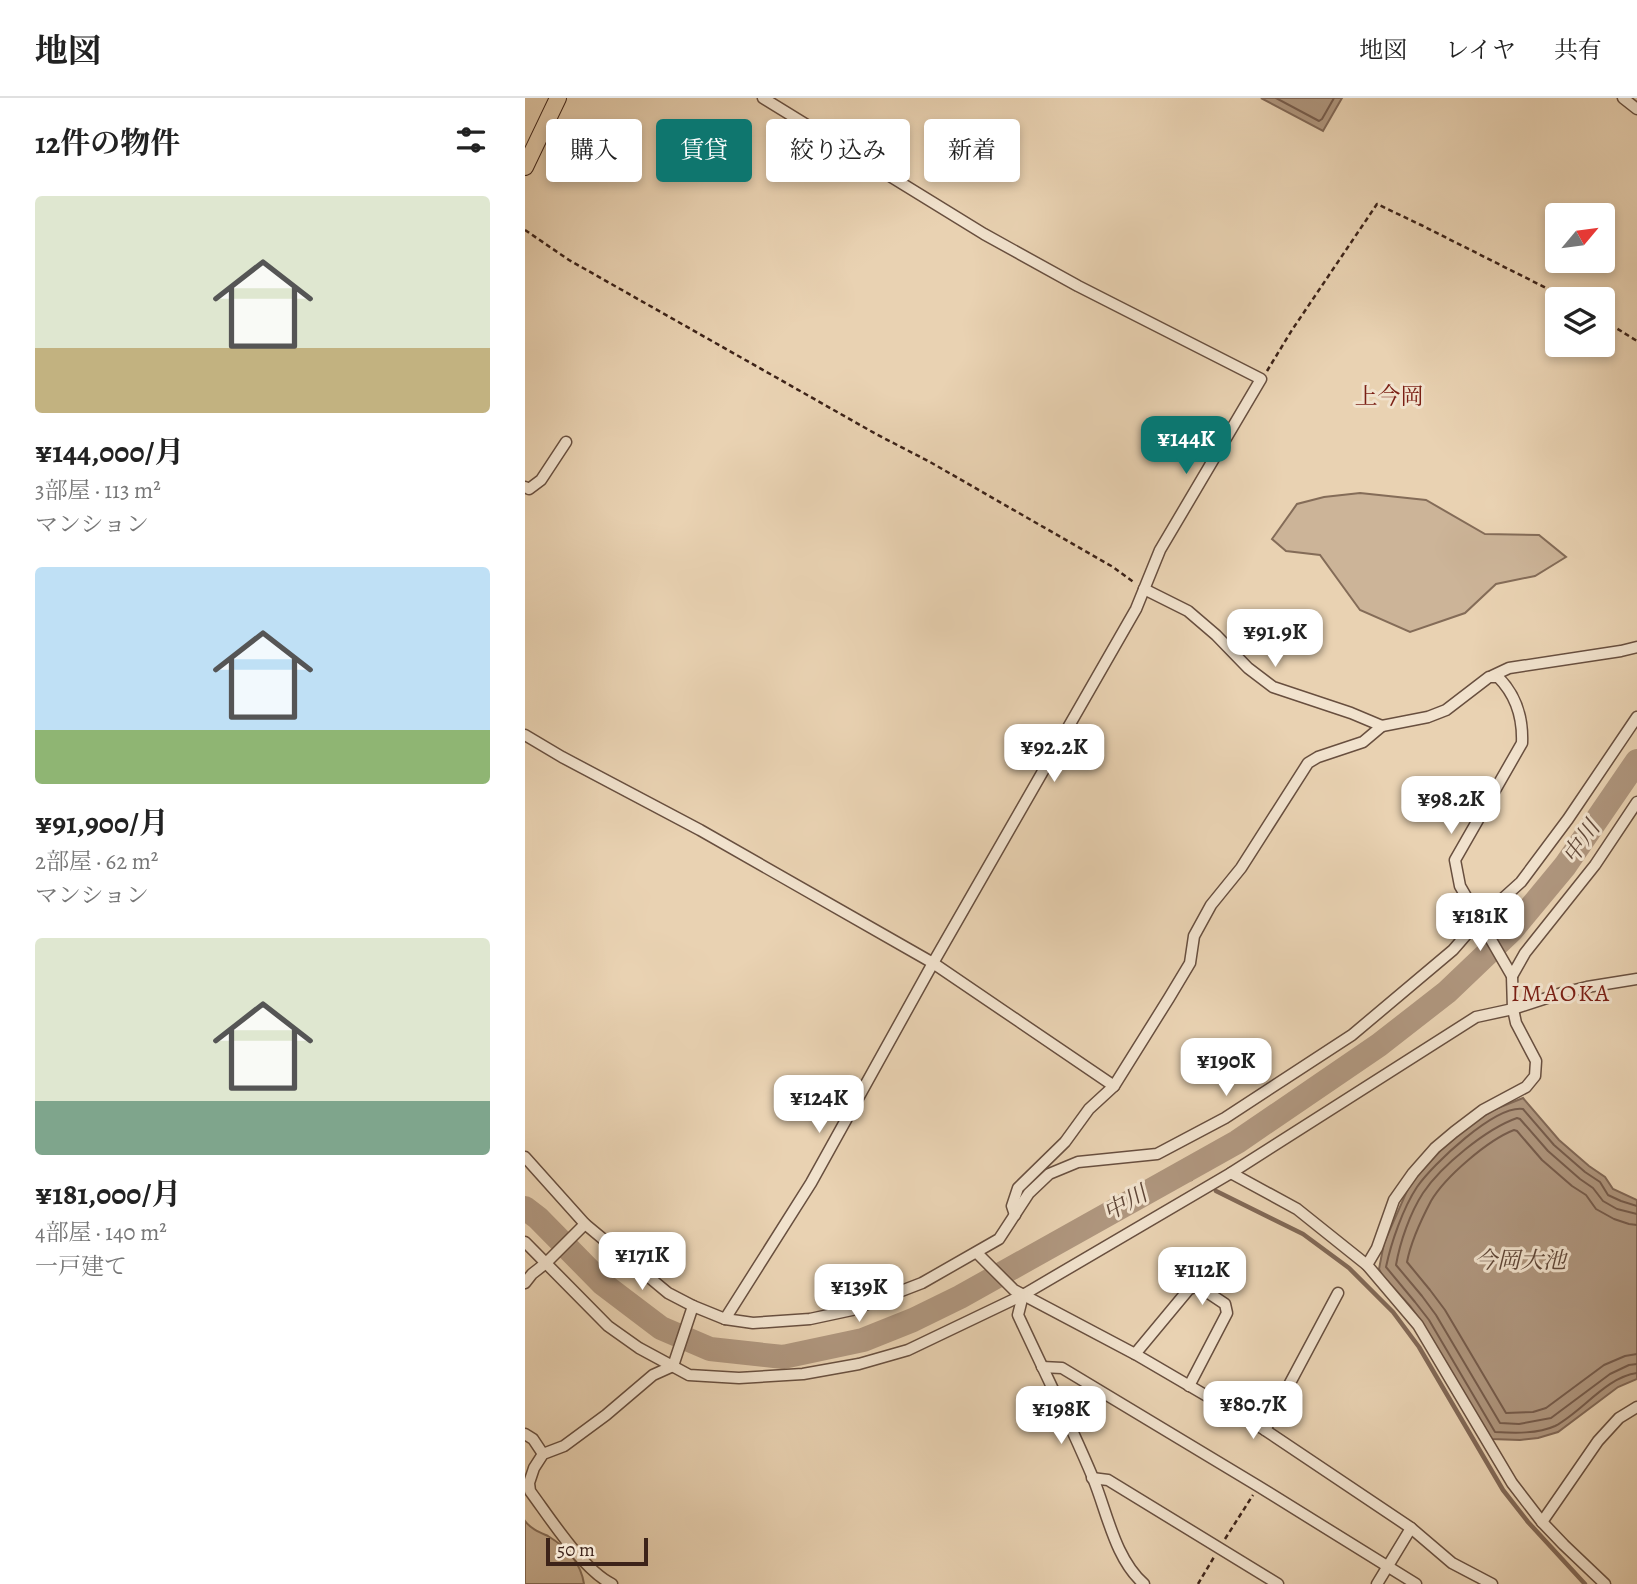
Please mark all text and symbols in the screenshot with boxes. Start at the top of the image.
text: 地図 [35,28,101,73]
text: 地図 [1359,34,1407,66]
text: レイヤ [1445,34,1516,66]
text: 共有 [1554,34,1602,66]
chip: 購入 [546,119,642,182]
chip: 賃貸 [656,119,752,182]
chip: 絞り込み [766,119,910,182]
chip: 新着 [924,119,1020,182]
icon: filters [452,121,490,159]
text: 12件の物件 [35,123,180,163]
north arrow [1545,203,1615,273]
map controls [1545,203,1615,357]
icon: home [200,241,326,367]
button: layers [1545,287,1615,357]
district label: 上今岡 [1355,381,1424,412]
pin: ¥144K [1137,416,1235,476]
text: ¥144K [1157,423,1215,454]
text: ¥144,000/月 [35,432,184,472]
text: 3部屋 · 113 m² [35,475,161,506]
text: マンション [35,509,149,540]
pin: ¥91.9K [1218,610,1332,669]
icon: home [200,612,326,738]
text: ¥91.9K [1243,616,1307,647]
pin: ¥92.2K [997,724,1111,784]
text: ¥92.2K [1020,731,1088,762]
pin: ¥98.2K [1394,776,1508,836]
text: ¥98.2K [1417,783,1485,814]
text: ¥91,900/月 [35,803,169,843]
water label: 中川 [1555,812,1609,870]
text: 2部屋 · 62 m² [35,846,158,877]
text: マンション [35,880,149,911]
pin: ¥181K [1431,894,1529,953]
text: ¥181K [1452,900,1508,931]
district label: IMAOKA [1511,977,1611,1009]
icon: home [200,983,326,1109]
pin: ¥190K [1177,1038,1275,1098]
text: ¥190K [1197,1045,1255,1076]
pin: ¥124K [770,1076,868,1135]
text: ¥124K [790,1082,848,1113]
text: ¥181,000/月 [35,1174,181,1214]
water label: 中川 [1097,1177,1155,1228]
text: 4部屋 · 140 m² [35,1217,167,1248]
pin: ¥171K [593,1232,691,1292]
text: ¥171K [615,1239,669,1270]
water label: 今岡大池 [1474,1245,1569,1276]
pin: ¥112K [1153,1248,1251,1307]
text: 一戸建て [35,1251,127,1282]
text: ¥112K [1174,1254,1230,1285]
pin: ¥139K [810,1264,908,1324]
text: ¥139K [830,1271,888,1302]
pin: ¥80.7K [1196,1382,1310,1441]
pin: ¥198K [1012,1386,1110,1446]
text: ¥80.7K [1219,1388,1287,1419]
text: ¥198K [1032,1393,1090,1424]
scale bar [546,1535,647,1567]
text: 50 m [557,1537,595,1563]

